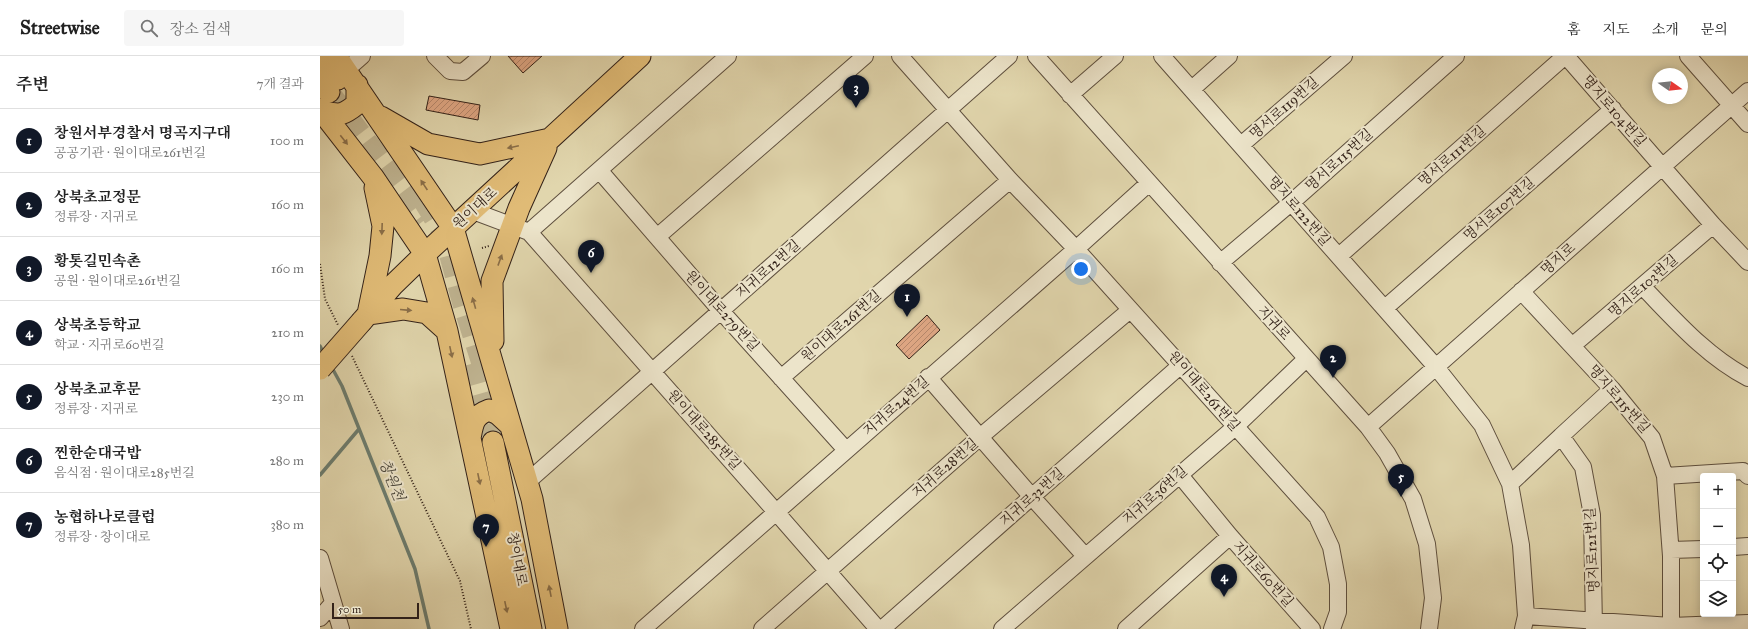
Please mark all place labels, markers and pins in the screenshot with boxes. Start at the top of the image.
pin: 3 [843,75,869,108]
pin: 6 [578,240,604,273]
pin: 1 [894,284,920,317]
pin: 2 [1320,345,1346,378]
pin: 5 [1388,464,1414,497]
pin: 7 [473,514,499,547]
pin: 4 [1211,564,1237,597]

